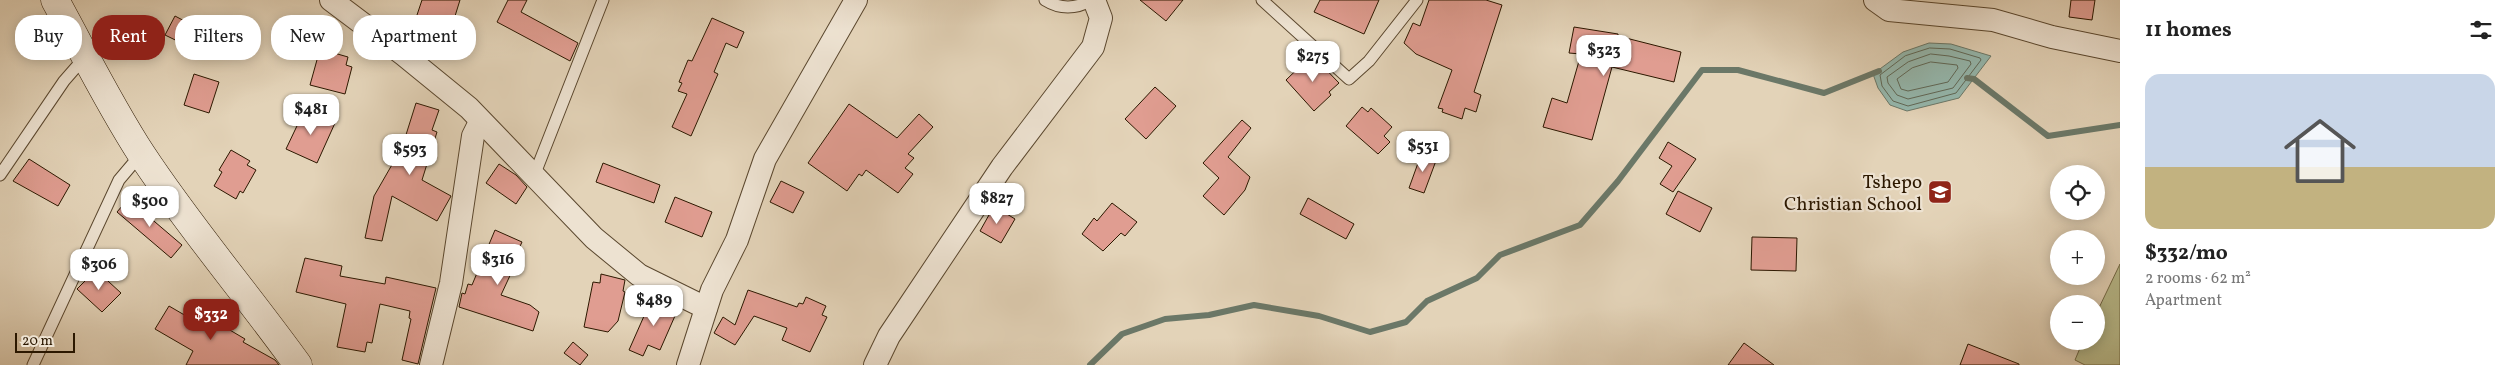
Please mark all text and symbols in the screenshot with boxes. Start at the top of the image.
chip: Buy [15,15,82,60]
chip: Rent [92,15,165,60]
chip: Filters [175,15,261,60]
chip: New [271,15,343,60]
chip: Apartment [353,15,476,60]
text: 11 homes [2145,16,2232,45]
icon: filters [2467,16,2495,44]
pin: $323 [1574,34,1634,77]
text: $323 [1587,40,1621,62]
pin: $275 [1283,41,1343,83]
text: $275 [1297,46,1329,68]
pin: $481 [281,94,341,136]
text: $481 [294,99,328,121]
icon: home [2275,106,2365,196]
pin: $531 [1393,130,1453,173]
pin: $593 [380,134,440,176]
text: $531 [1407,136,1439,158]
text: $593 [393,139,427,161]
map controls [2050,165,2105,350]
button: locate [2050,165,2105,220]
place label: Tshepo Christian School [1784,170,1922,218]
school or university icon: Tshepo Christian School [1927,179,1953,205]
pin: $827 [967,182,1027,225]
pin: $500 [120,186,180,228]
text: $827 [980,188,1014,210]
text: $500 [132,191,168,213]
button: + [2050,230,2105,285]
text: $332/mo [2145,239,2228,268]
pin: $316 [468,244,528,286]
pin: $306 [69,248,129,291]
text: $316 [482,249,514,271]
text: $306 [81,254,117,276]
text: 2 rooms · 62 m² [2145,268,2251,290]
pin: $489 [624,284,684,327]
text: $489 [636,290,672,312]
text: Apartment [2145,290,2222,312]
button: − [2050,295,2105,350]
pin: $332 [181,298,241,341]
text: $332 [194,304,228,326]
scale bar [15,330,75,353]
text: 20 m [22,332,53,351]

